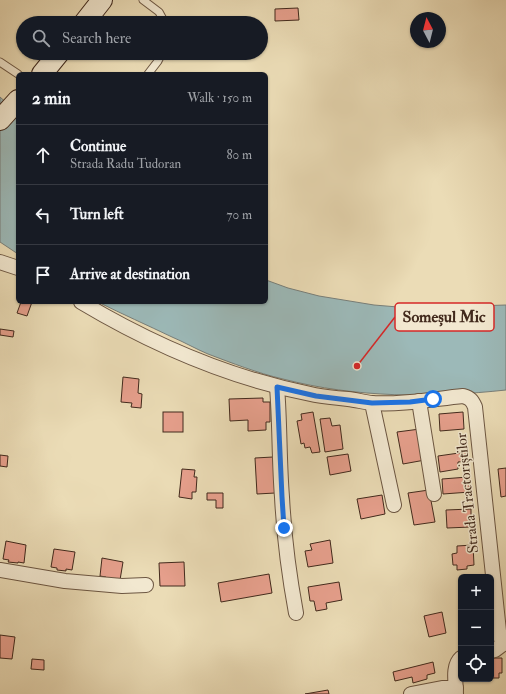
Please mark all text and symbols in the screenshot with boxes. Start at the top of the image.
north arrow [410,12,446,48]
search box [16,16,268,60]
icon: search [30,27,52,49]
text: Search here [62,29,131,48]
text: 2 min [32,88,71,109]
text: Walk · 150 m [187,90,252,106]
text: Continue [70,137,126,156]
icon: ahead [32,144,54,166]
text: 80 m [226,147,252,163]
text: Strada Radu Tudoran [70,156,181,172]
icon: left [32,204,54,226]
text: Turn left [70,205,124,224]
text: 70 m [227,207,252,223]
icon: arrive [32,264,54,286]
text: Arrive at destination [70,265,190,284]
callout: Someșul Mic [395,303,494,331]
text: Someșul Mic [403,307,486,327]
route start [424,390,442,408]
street label: Strada Tractoriștilor [452,431,483,554]
route end [275,519,293,537]
map controls [458,574,494,682]
button: + [458,574,494,610]
button: − [458,610,494,646]
button: locate [458,646,494,682]

